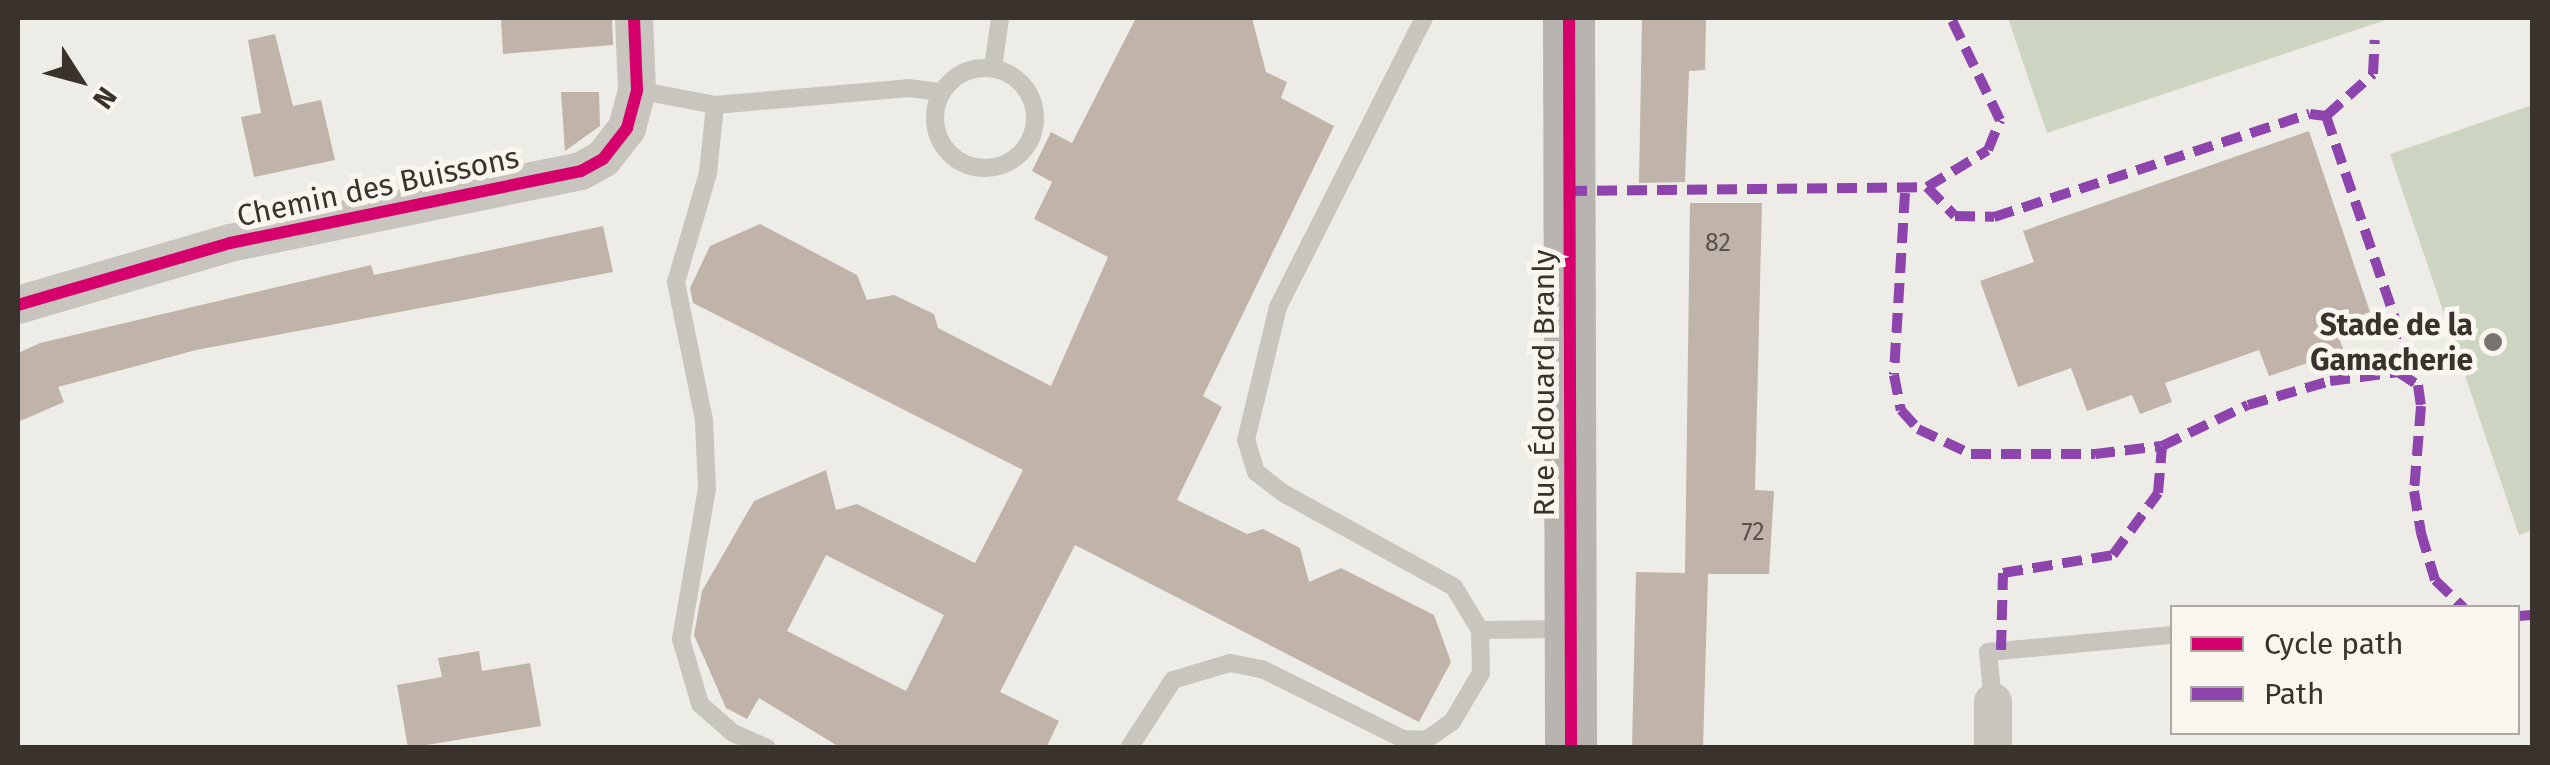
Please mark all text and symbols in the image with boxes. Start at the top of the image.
north arrow [30,30,130,130]
text: N [86,81,123,115]
street label: Chemin des Buissons [234,140,522,234]
house number: 82 [1705,228,1731,258]
street label: Rue Édouard Branly [1526,249,1562,517]
place label: Stade de la Gamacherie [2310,307,2473,378]
marker: Stade de la Gamacherie [2482,331,2504,353]
house number: 72 [1741,517,1765,547]
legend [2170,605,2520,735]
text: Cycle path [2264,626,2403,662]
text: Path [2264,676,2325,712]

